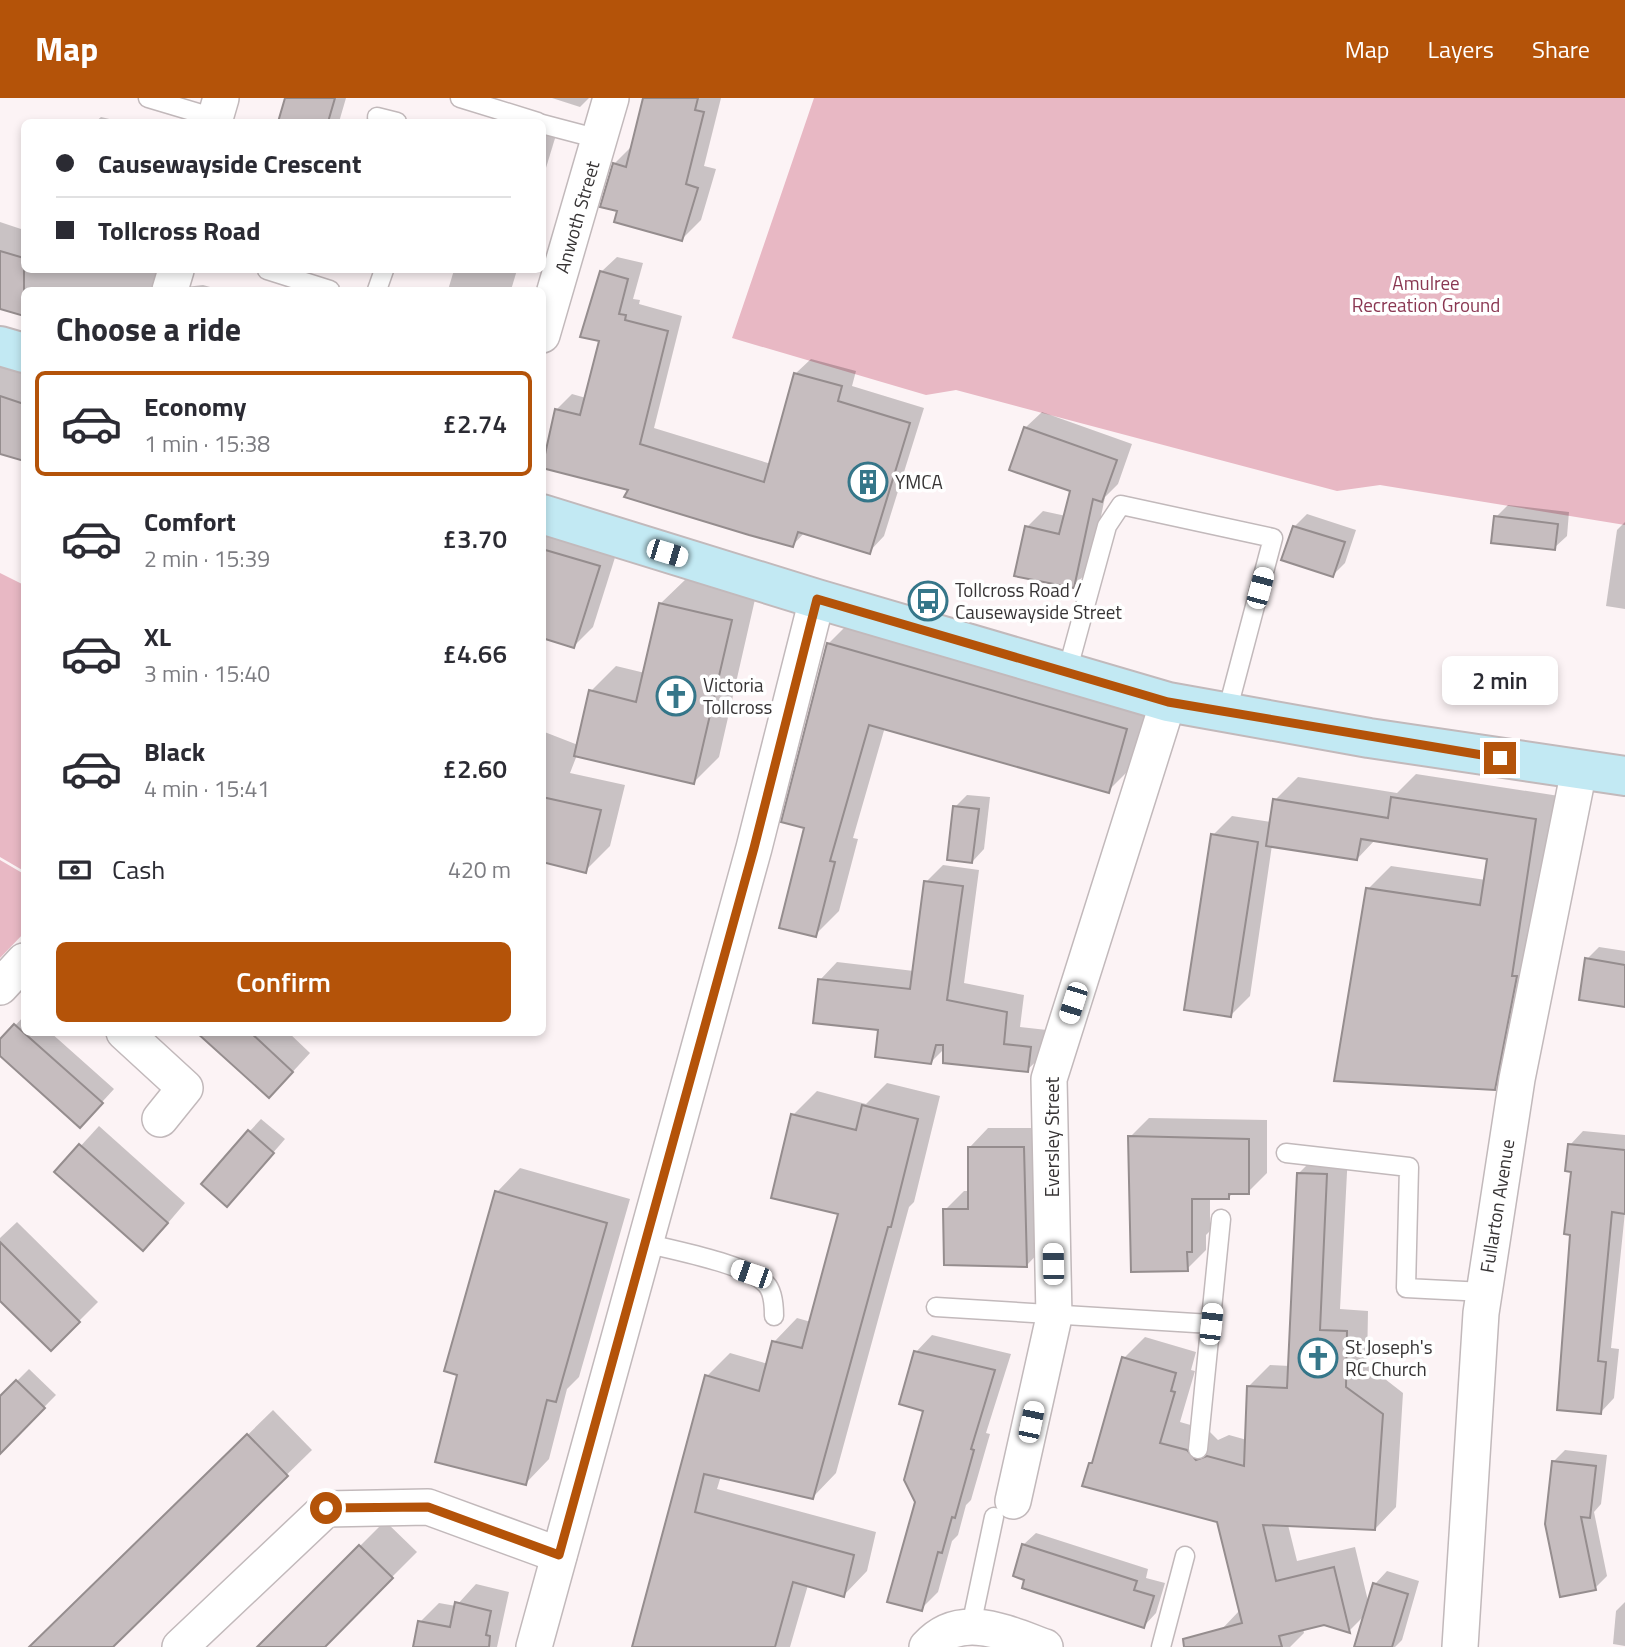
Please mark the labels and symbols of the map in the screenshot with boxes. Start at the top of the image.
street label: Anwoth Street [547,157,607,277]
park label: Amulree Recreation Ground [1352,268,1500,319]
building icon: YMCA [847,461,889,503]
place label: YMCA [895,467,943,496]
car [644,537,691,569]
car [1245,565,1276,611]
place label: Tollcross Road / Causewayside Street [955,575,1122,626]
bus stop icon: Tollcross Road / Causewayside Street [907,580,949,622]
callout: 2 min [1442,656,1558,706]
place label: Victoria Tollcross [703,670,773,721]
church icon: Victoria Tollcross [655,675,697,717]
route end [1484,742,1516,774]
car [1057,980,1090,1026]
street label: Eversley Street [1037,1076,1066,1197]
street label: Fullarton Avenue [1472,1137,1521,1275]
car [1043,1243,1064,1285]
car [728,1257,775,1291]
car [1199,1302,1224,1346]
place label: St Joseph's RC Church [1345,1332,1433,1383]
church icon: St Joseph's RC Church [1297,1337,1339,1379]
car [1017,1399,1046,1445]
route start [310,1492,342,1524]

